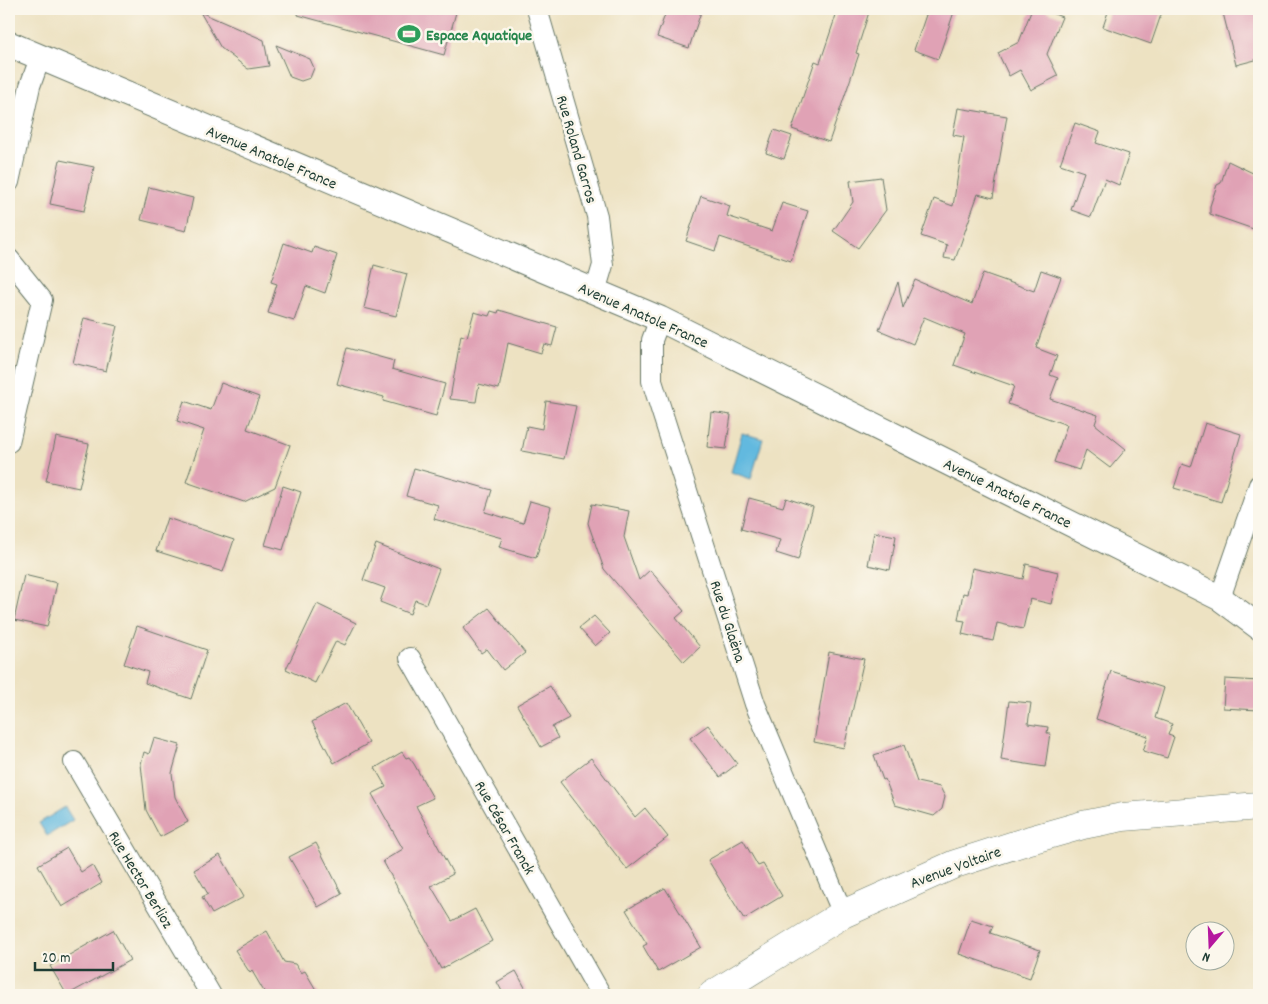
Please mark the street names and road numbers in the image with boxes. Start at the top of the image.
street label: Rue Roland Garros [549,93,602,207]
street label: Avenue Anatole France [202,120,340,196]
street label: Avenue Anatole France [574,277,712,355]
street label: Avenue Anatole France [939,453,1075,535]
street label: Rue du Glaëna [703,578,751,666]
street label: Rue César Franck [468,777,540,879]
street label: Rue Hector Berlioz [102,827,178,933]
street label: Avenue Voltaire [907,841,1005,895]

